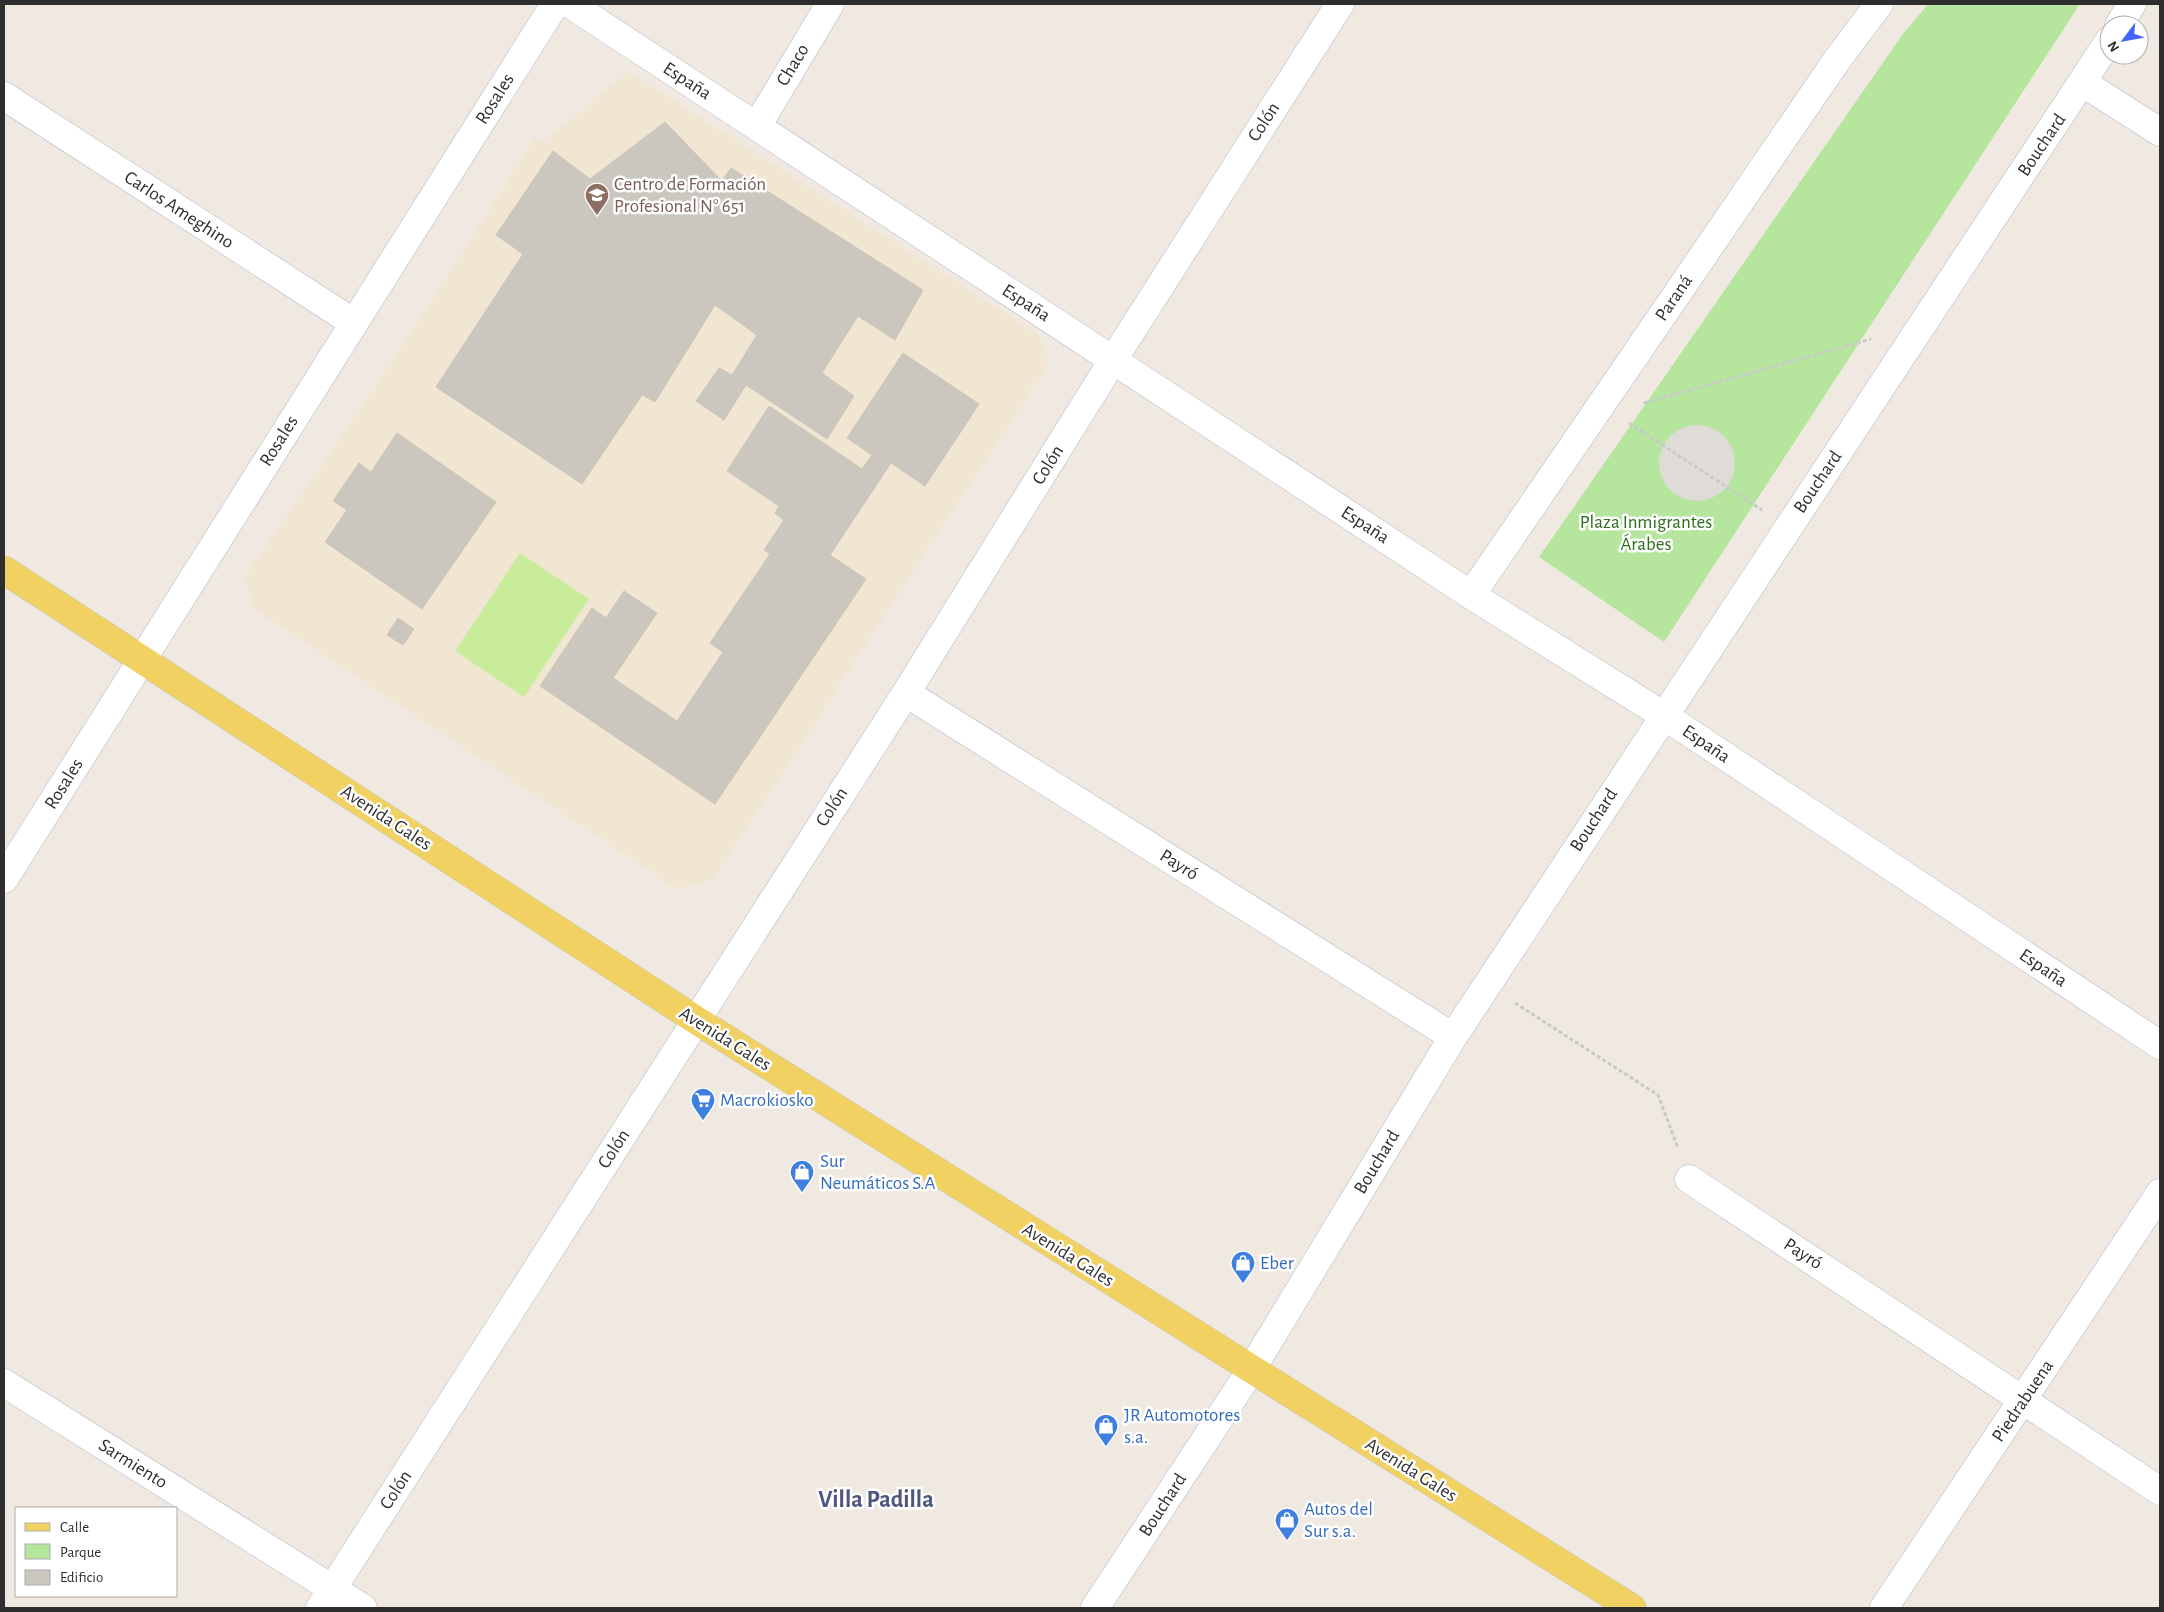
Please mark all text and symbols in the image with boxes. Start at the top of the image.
north arrow [2099,15,2149,65]
text: N [2105,39,2122,54]
street label: Chaco [773,41,813,89]
street label: España [660,59,715,104]
street label: Rosales [472,70,518,128]
street label: Colón [1244,99,1284,145]
street label: Bouchard [2014,110,2070,180]
street label: Carlos Ameghino [121,168,237,252]
place label: Centro de Formación Profesional N° 651 [614,175,766,216]
school or university icon: Centro de Formación Profesional N° 651 [584,182,610,216]
street label: Paraná [1652,271,1696,324]
street label: España [999,281,1054,326]
street label: Rosales [256,412,302,470]
street label: Colón [1029,442,1067,488]
street label: Bouchard [1790,447,1846,517]
street label: España [1338,503,1393,548]
park label: Plaza Inmigrantes Árabes [1580,513,1712,554]
street label: España [1679,721,1733,767]
street label: Rosales [41,755,87,813]
street label: Avenida Gales [337,782,435,854]
street label: Colón [812,784,852,830]
street label: Bouchard [1567,785,1621,855]
street label: Payró [1156,846,1202,884]
street label: España [2016,945,2070,991]
street label: Avenida Gales [676,1003,774,1075]
supermarket icon: Macrokiosko [690,1087,716,1121]
place label: Macrokiosko [720,1091,813,1110]
street label: Colón [594,1126,634,1172]
street label: Bouchard [1351,1127,1403,1197]
place label: Sur Neumáticos S.A [820,1152,935,1193]
shop icon: Sur Neumáticos S.A [789,1159,815,1193]
street label: Avenida Gales [1019,1219,1117,1291]
street label: Payró [1780,1235,1826,1273]
shop icon: Eber [1230,1250,1256,1284]
place label: Eber [1260,1254,1294,1273]
street label: Piedrabuena [1989,1356,2057,1446]
place label: JR Automotores s.a. [1124,1406,1240,1447]
shop icon: JR Automotores s.a. [1093,1413,1119,1447]
street label: Avenida Gales [1362,1434,1460,1506]
street label: Sarmiento [95,1436,171,1492]
street label: Colón [376,1467,416,1513]
street label: Bouchard [1136,1470,1190,1540]
district label: Villa Padilla [818,1488,934,1512]
place label: Autos del Sur s.a. [1304,1500,1373,1541]
legend [15,1507,178,1597]
shop icon: Autos del Sur s.a. [1274,1507,1300,1541]
text: Calle [60,1520,89,1535]
text: Parque [60,1545,101,1560]
text: Edificio [60,1570,103,1585]

